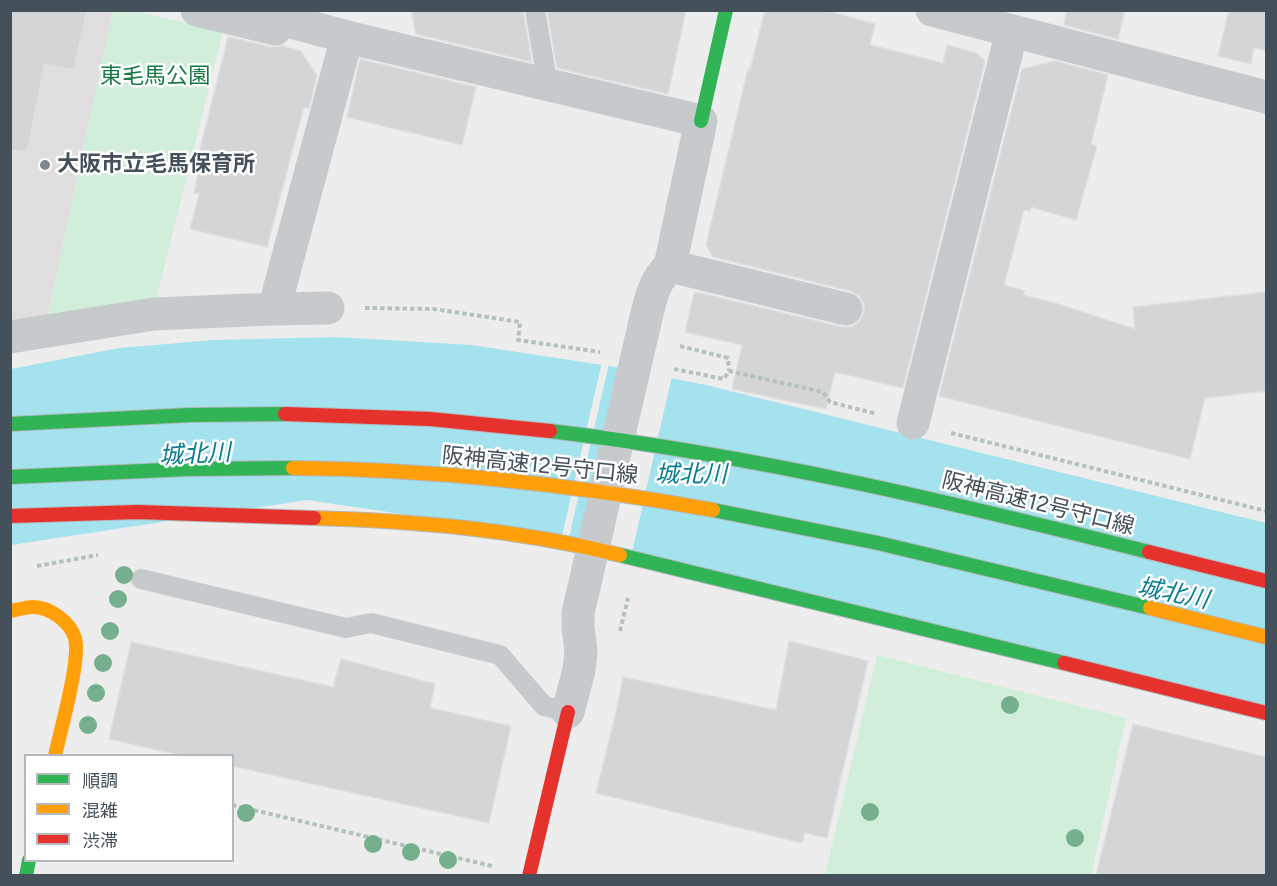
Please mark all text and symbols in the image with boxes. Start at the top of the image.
park label: 東毛馬公園 [100,64,210,90]
place label: 大阪市立毛馬保育所 [57,152,255,178]
marker: 大阪市立毛馬保育所 [38,158,52,172]
water label: 城北川 [158,439,232,471]
street label: 阪神高速12号守口線 [440,443,640,489]
water label: 城北川 [655,461,727,489]
street label: 阪神高速12号守口線 [939,467,1137,541]
water label: 城北川 [1135,573,1211,615]
legend [24,754,234,862]
text: 順調 [82,770,118,792]
text: 混雑 [82,800,118,822]
text: 渋滞 [82,830,118,852]

